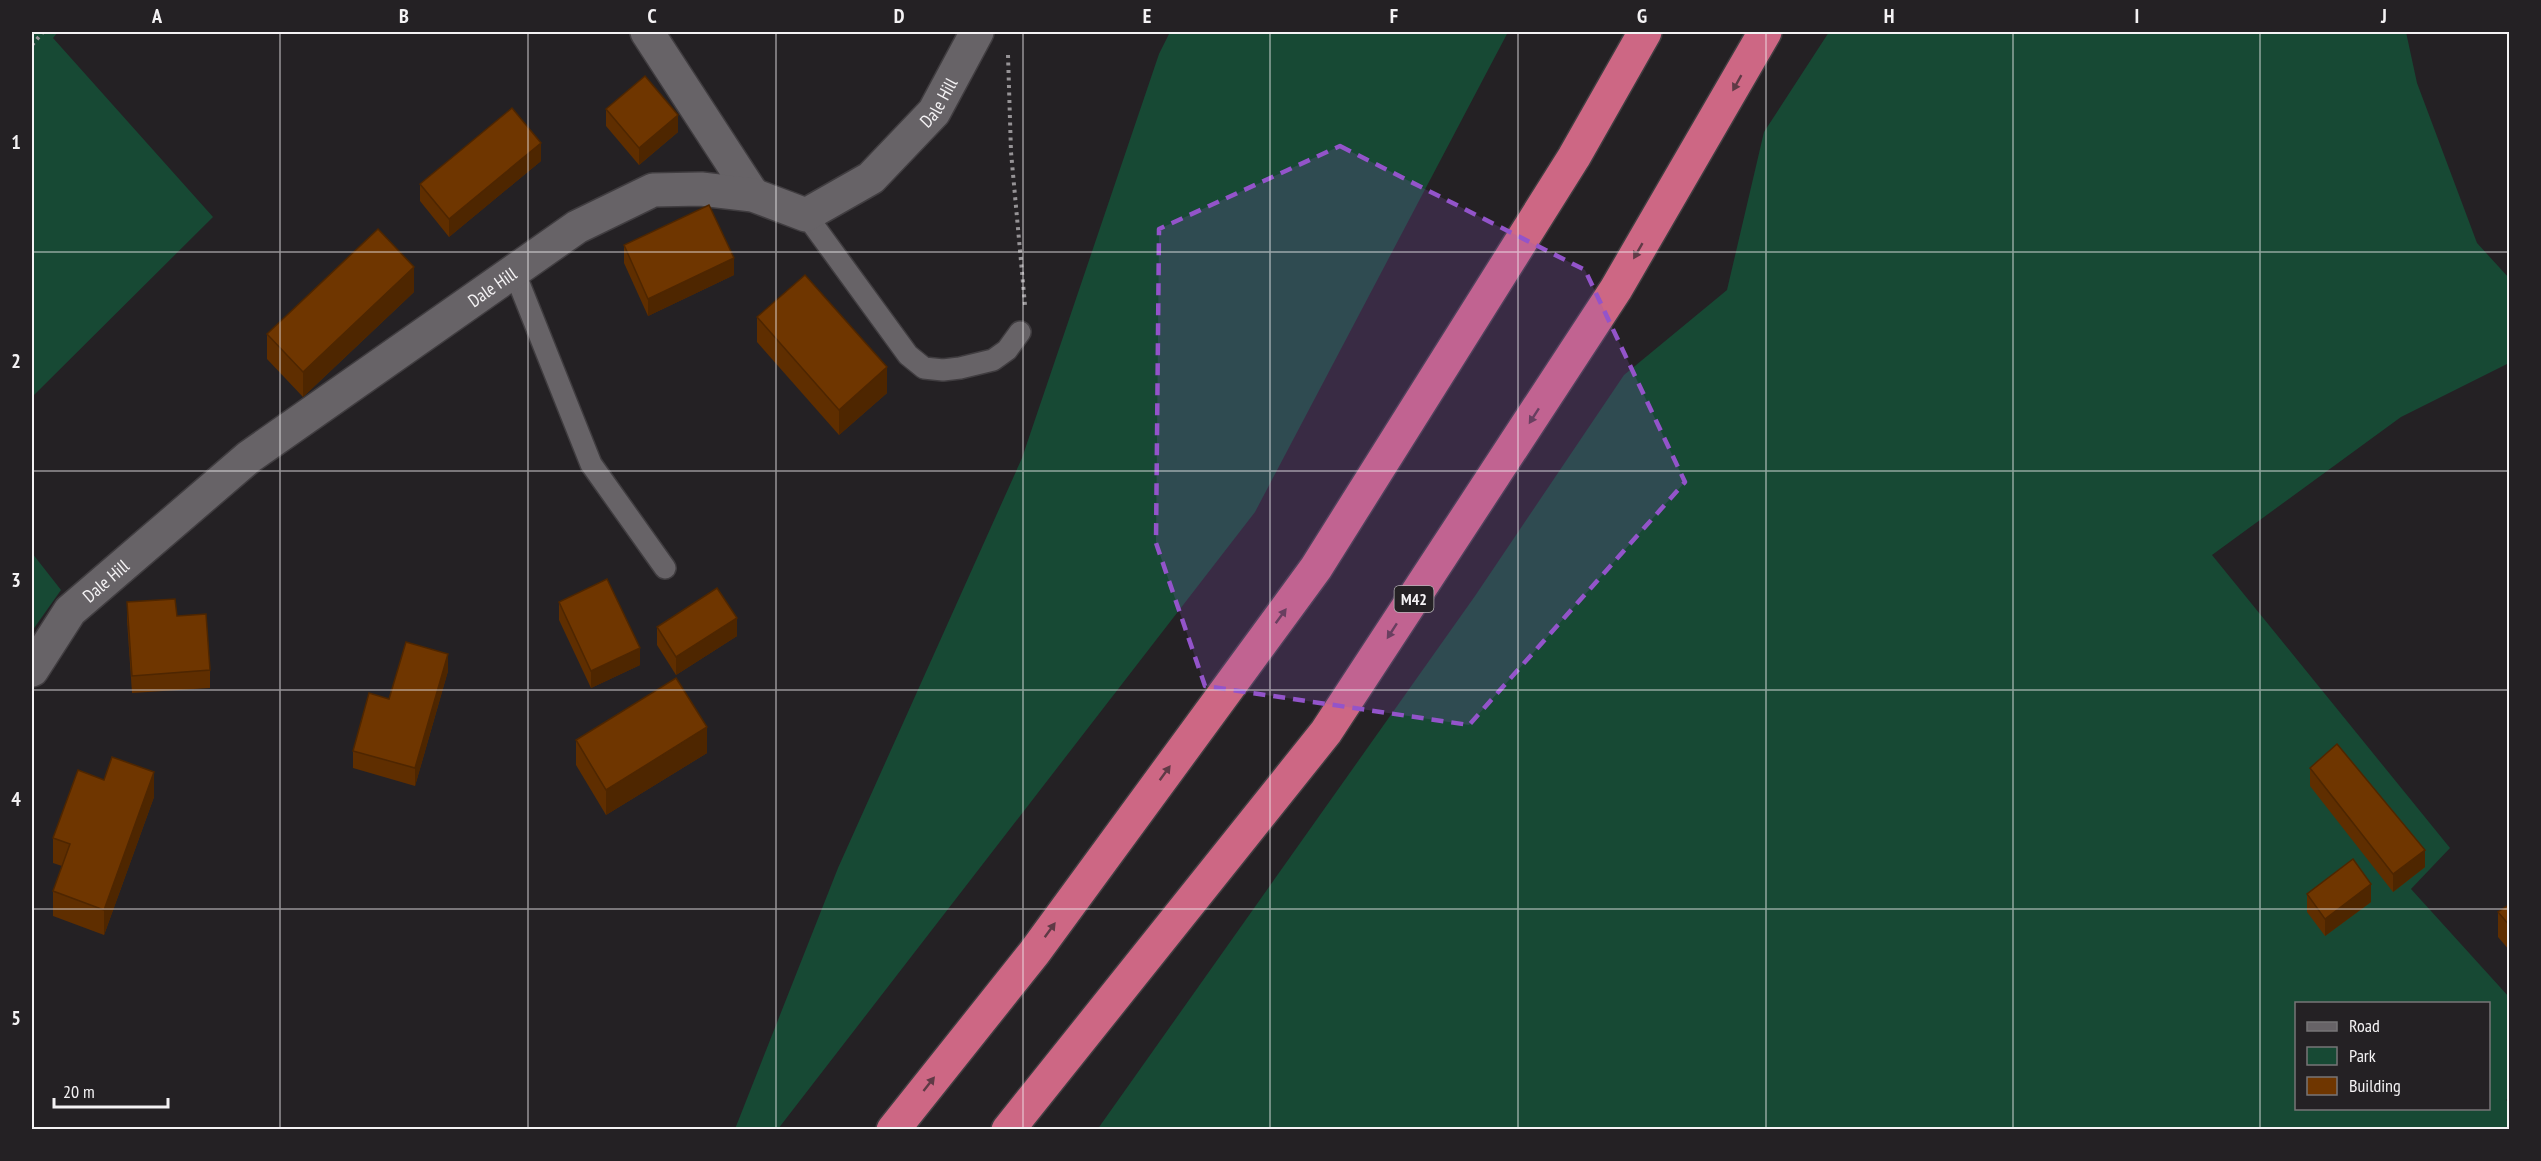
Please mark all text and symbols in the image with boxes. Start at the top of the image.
text: A [151,3,163,29]
text: B [399,3,409,29]
text: C [647,3,657,29]
text: D [894,3,905,29]
text: E [1143,3,1151,29]
text: F [1390,3,1398,29]
text: G [1637,3,1647,29]
text: H [1884,3,1894,29]
text: I [2135,3,2139,29]
text: J [2380,3,2387,29]
street label: Dale Hill [914,73,962,132]
one-way arrow [1731,75,1742,91]
text: 1 [11,129,21,155]
one-way arrow [1633,243,1644,259]
street label: Dale Hill [463,261,521,312]
text: 2 [11,348,21,374]
one-way arrow [1529,408,1540,424]
street label: Dale Hill [77,554,134,607]
text: 3 [11,567,21,593]
road number: M42 [1394,586,1434,612]
one-way arrow [1275,609,1287,625]
one-way arrow [1387,623,1398,640]
one-way arrow [1159,766,1171,782]
text: 4 [11,786,21,812]
one-way arrow [1044,923,1056,939]
legend [2295,1002,2490,1110]
text: 5 [11,1005,21,1031]
text: Road [2349,1014,2380,1037]
text: Park [2349,1044,2376,1067]
scale bar [54,1071,168,1109]
text: Building [2349,1074,2401,1097]
one-way arrow [923,1076,935,1091]
text: 20 m [63,1080,95,1103]

